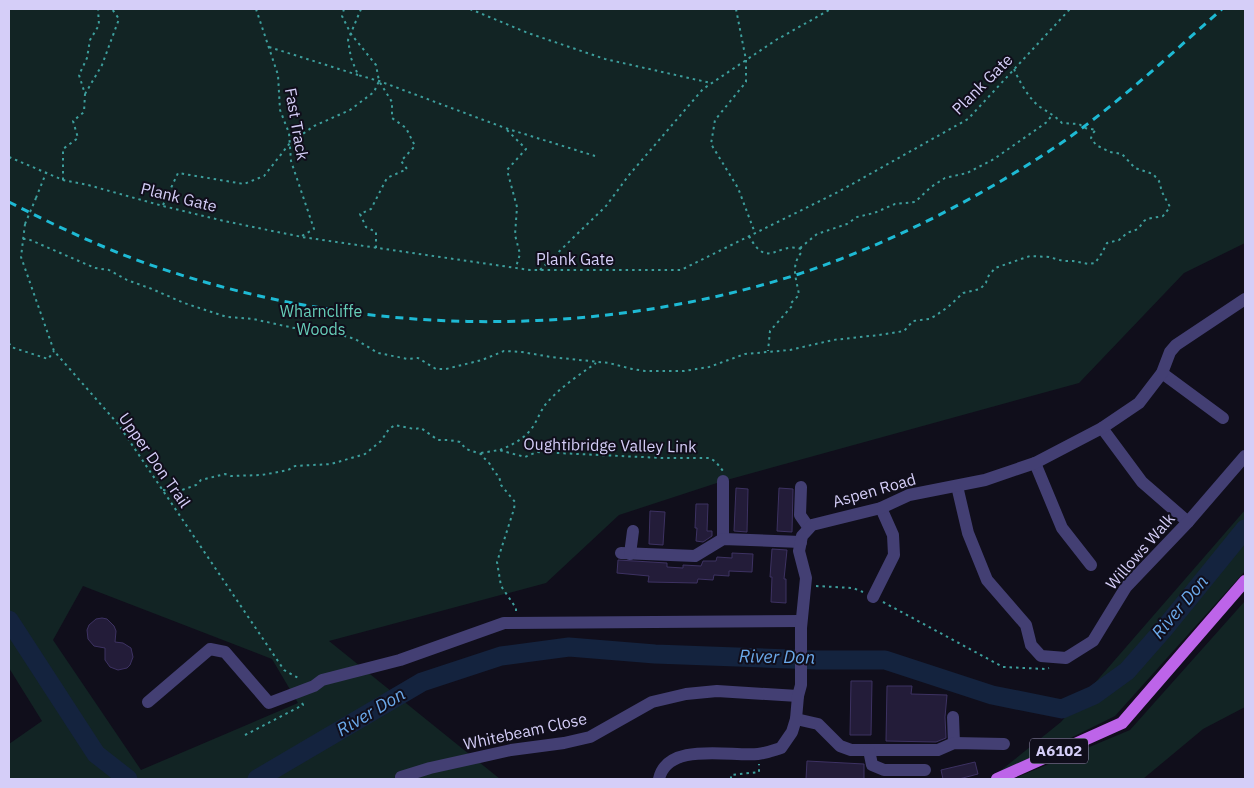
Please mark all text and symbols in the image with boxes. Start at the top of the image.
street label: Plank Gate [947,49,1017,119]
street label: Fast Track [281,86,313,162]
street label: Plank Gate [139,178,219,216]
street label: Plank Gate [536,249,614,269]
park label: Wharncliffe Woods [280,301,362,339]
street label: Upper Don Trail [115,409,195,511]
street label: Oughtibridge Valley Link [523,433,697,457]
street label: Aspen Road [830,469,918,511]
street label: Willows Walk [1101,508,1179,593]
water label: River Don [1146,570,1213,643]
water label: River Don [739,644,815,669]
water label: River Don [332,682,409,741]
street label: Whitebeam Close [461,708,589,754]
road number: A6102 [1030,738,1088,764]

